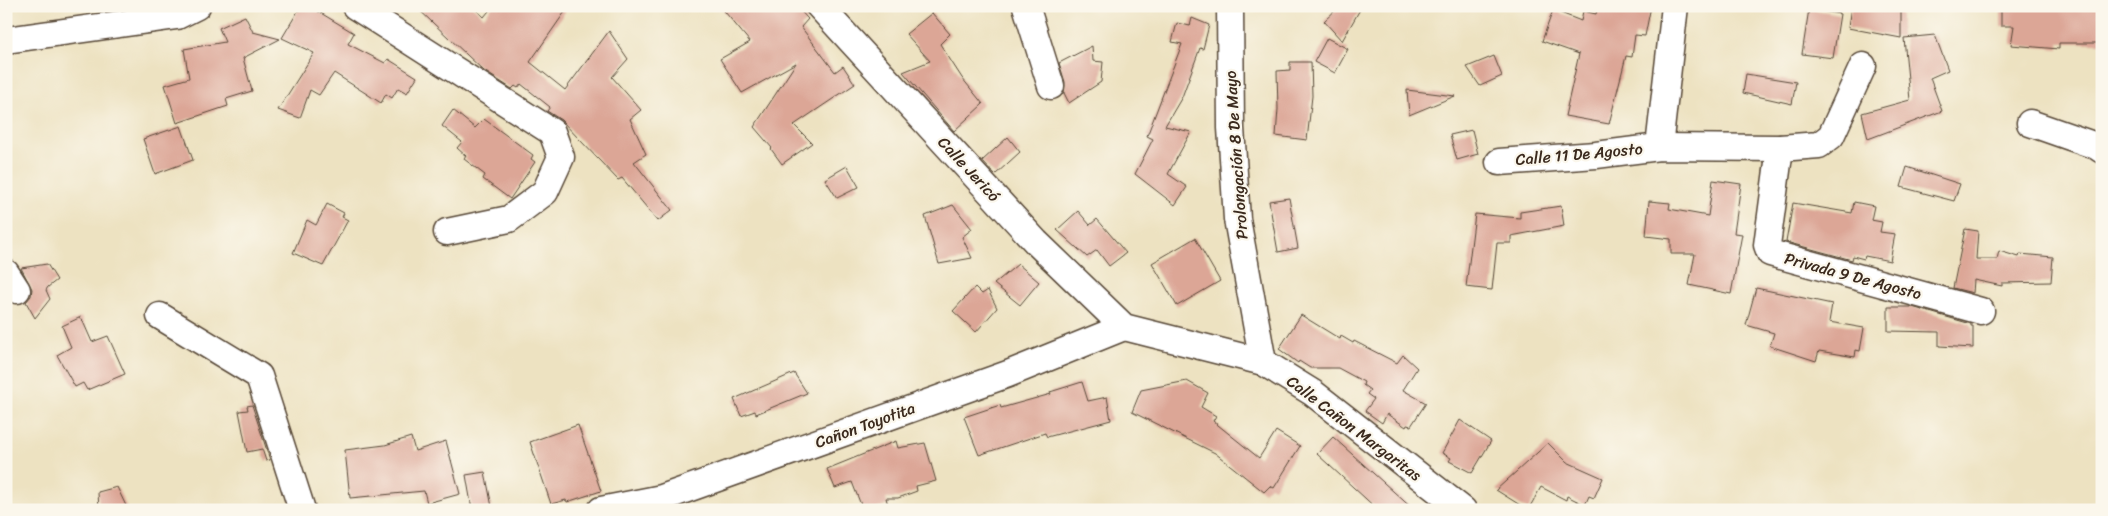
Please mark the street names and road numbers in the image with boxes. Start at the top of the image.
street label: Prolongación 8 De Mayo [1216,70,1256,240]
street label: Calle Jericó [930,129,1008,209]
street label: Calle 11 De Agosto [1514,134,1644,174]
street label: Privada 9 De Agosto [1781,244,1925,308]
street label: Calle Cañon Margaritas [1280,367,1428,489]
street label: Cañon Toyotita [811,393,919,457]

